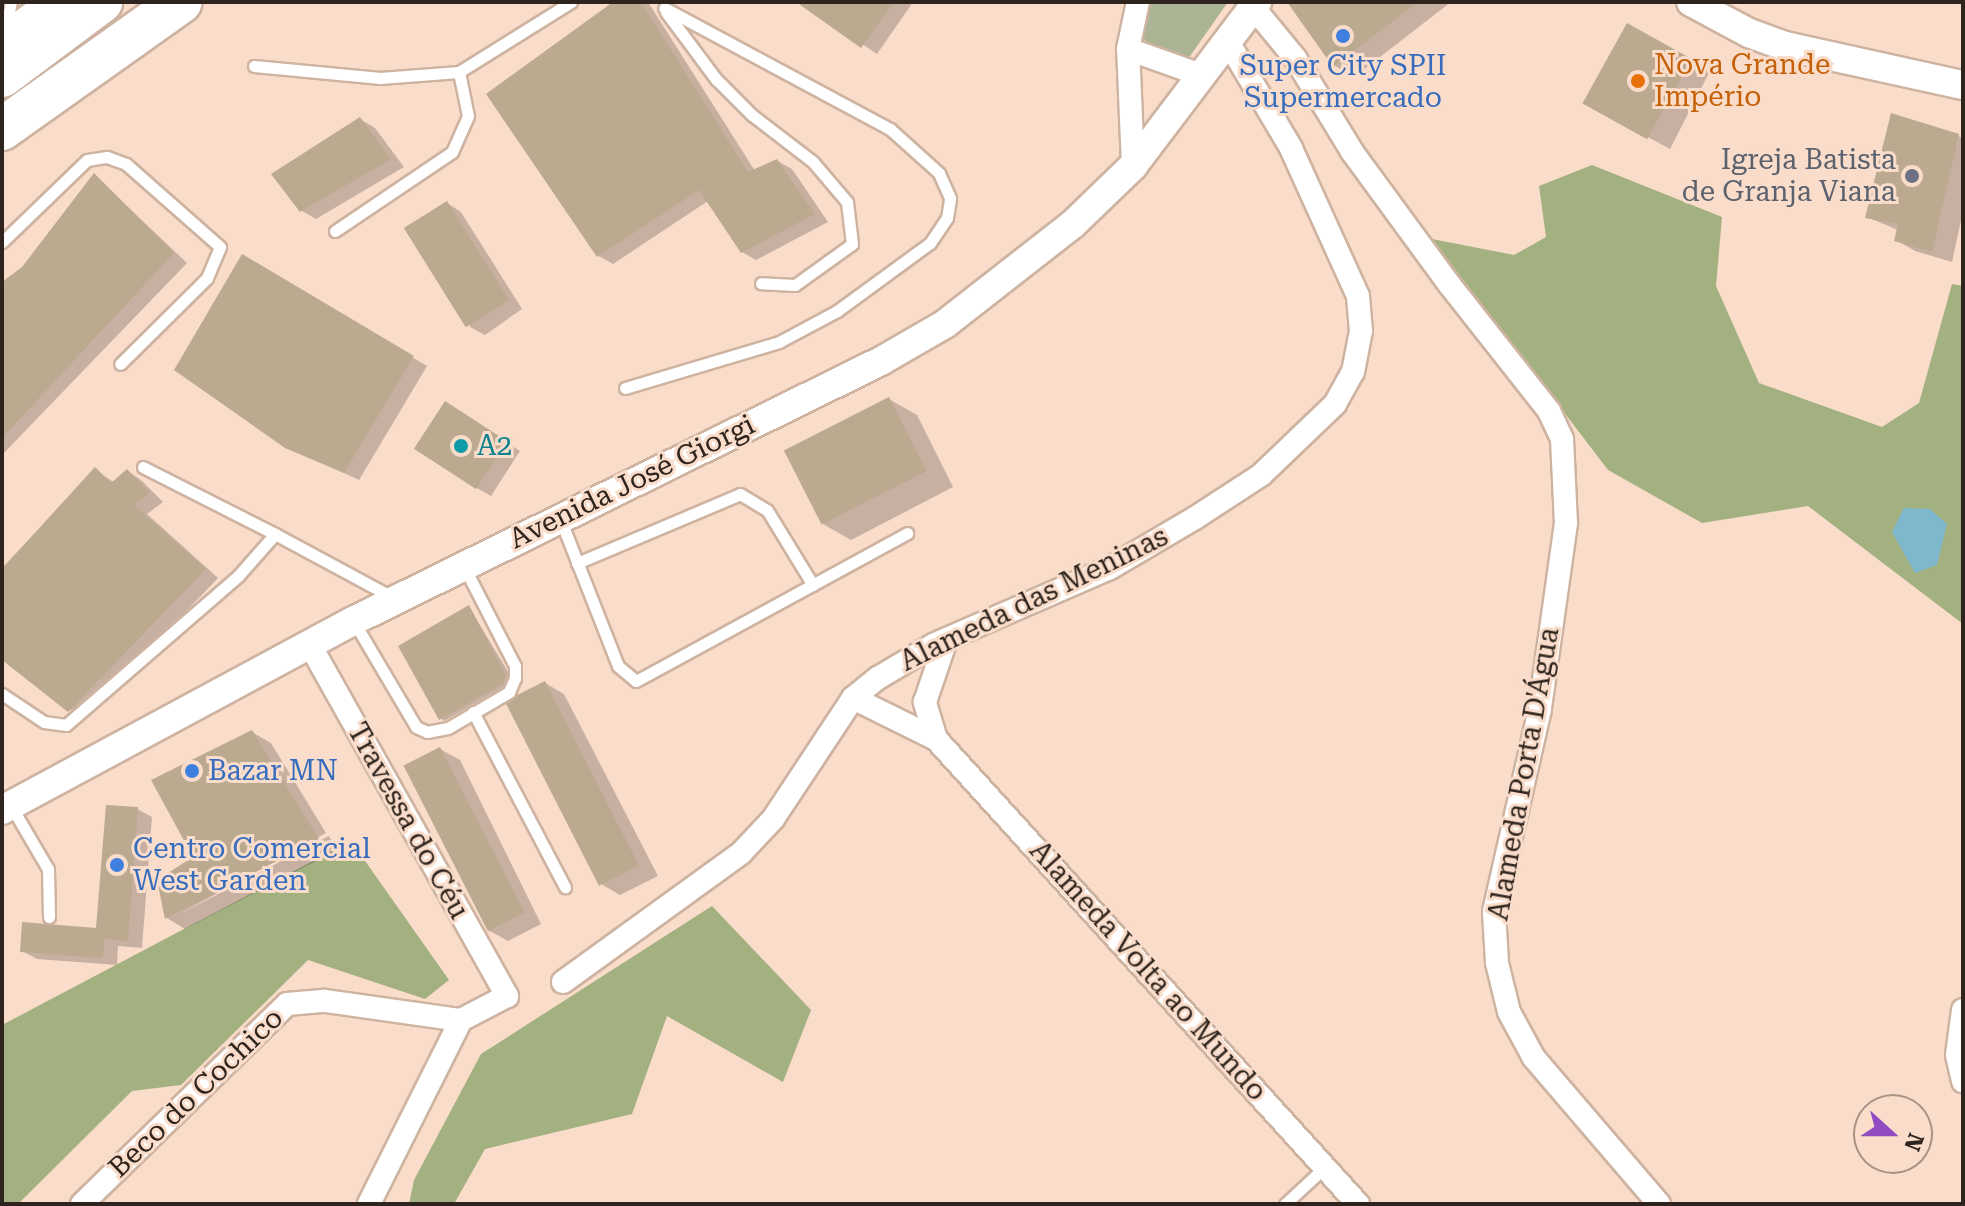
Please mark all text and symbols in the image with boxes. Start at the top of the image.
marker: Super City SPII Supermercado [1334,27,1352,45]
place label: Nova Grande Império [1654,48,1830,114]
place label: Super City SPII Supermercado [1239,49,1447,115]
marker: Nova Grande Império [1629,72,1647,90]
place label: Igreja Batista de Granja Viana [1682,143,1896,209]
marker: Igreja Batista de Granja Viana [1903,167,1921,185]
street label: Avenida José Giorgi [504,408,760,556]
place label: A2 [477,429,512,463]
marker: A2 [452,437,470,455]
street label: Alameda das Meninas [895,519,1173,679]
street label: Alameda Porta D'Água [1482,625,1566,923]
street label: Travessa do Céu [340,717,476,925]
place label: Bazar MN [208,754,338,788]
marker: Bazar MN [183,762,201,780]
place label: Centro Comercial West Garden [133,832,371,898]
street label: Alameda Volta ao Mundo [1022,834,1274,1108]
marker: Centro Comercial West Garden [108,856,126,874]
street label: Beco do Cochico [102,1001,290,1185]
north arrow [1853,1094,1933,1174]
text: N [1899,1130,1929,1154]

